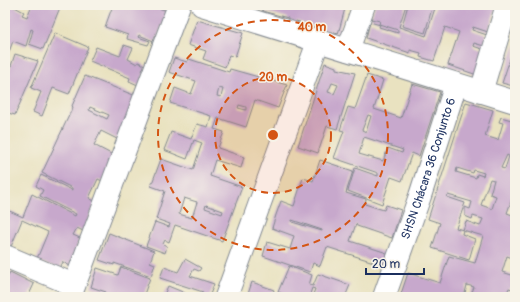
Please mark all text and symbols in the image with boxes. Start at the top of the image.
text: 40 m [297,20,327,35]
text: 20 m [259,70,287,85]
street label: SHSN Chácara 36 Conjunto 6 [398,96,459,241]
centre of rings [266,128,280,142]
scale bar [366,250,424,276]
text: 20 m [372,257,401,272]

